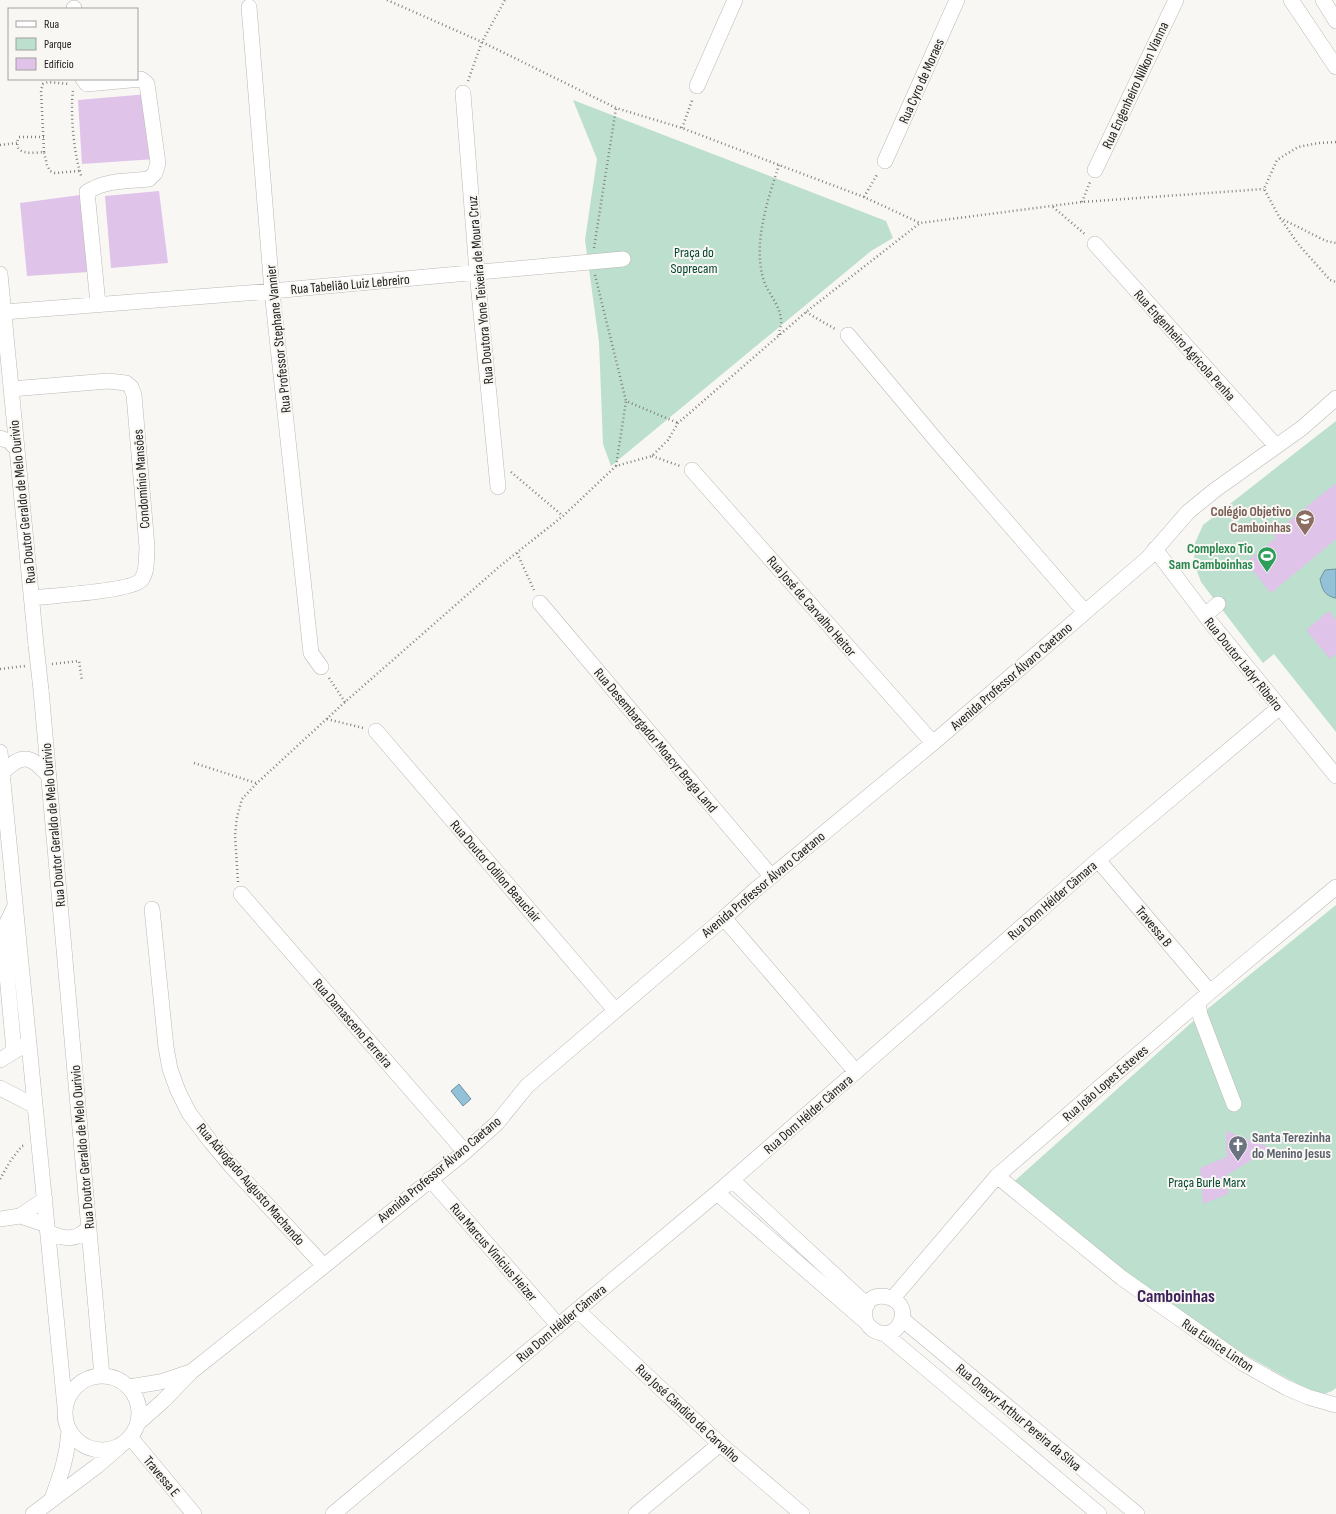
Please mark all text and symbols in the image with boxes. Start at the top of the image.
legend [8,8,138,80]
text: Rua [44,17,60,32]
street label: Rua Engenheiro Nilkon Vianna [1099,19,1172,151]
street label: Rua Cyro de Moraes [895,36,948,126]
text: Parque [44,37,72,52]
text: Edifício [44,57,74,72]
street label: Rua Doutora Yone Teixeira de Moura Cruz [464,195,497,385]
park label: Praça do Soprecam [671,244,717,277]
street label: Rua Professor Stephane Vannier [262,264,295,414]
street label: Rua Tabelião Luiz Lebreiro [290,271,410,298]
street label: Rua Engenheiro Agricola Penha [1130,286,1239,404]
street label: Rua Doutor Geraldo de Melo Ourivio [5,419,40,585]
street label: Condomínio Mansões [130,429,153,529]
place label: Colégio Objetivo Camboinhas [1211,503,1291,536]
school or university icon: Colégio Objetivo Camboinhas [1294,508,1316,536]
place label: Complexo Tio Sam Camboinhas [1169,540,1253,573]
sports icon: Complexo Tio Sam Camboinhas [1256,545,1278,573]
street label: Rua José de Carvalho Heitor [763,553,860,660]
street label: Rua Doutor Ladyr Ribeiro [1201,614,1287,715]
street label: Avenida Professor Álvaro Caetano [946,619,1076,735]
street label: Rua Desembargador Moacyr Braga Land [590,665,721,816]
street label: Rua Doutor Geraldo de Melo Ourivio [38,742,69,908]
street label: Rua Doutor Odilon Beauclair [447,817,545,926]
street label: Avenida Professor Álvaro Caetano [697,828,829,942]
street label: Rua Dom Hélder Câmara [1004,857,1100,944]
street label: Travessa B [1132,902,1176,950]
street label: Rua Damasceno Ferreira [309,975,396,1071]
street label: Rua João Lopes Esteves [1059,1042,1152,1125]
street label: Rua Doutor Geraldo de Melo Ourivio [67,1064,98,1230]
street label: Rua Dom Hélder Câmara [760,1071,856,1158]
street label: Avenida Professor Álvaro Caetano [373,1113,505,1227]
street label: Rua Advogado Augusto Machando [193,1120,308,1249]
place label: Santa Terezinha do Menino Jesus [1252,1129,1331,1162]
church icon: Santa Terezinha do Menino Jesus [1227,1134,1249,1162]
park label: Praça Burle Marx [1168,1174,1247,1191]
street label: Rua Marcus Vinícius Heizer [446,1200,541,1305]
street label: Rua Dom Hélder Câmara [513,1281,610,1366]
district label: Camboinhas [1137,1286,1215,1307]
street label: Rua Eunice Linton [1178,1315,1257,1376]
street label: Rua Onacyr Arthur Pereira da Silva [953,1360,1085,1475]
street label: Rua José Cândido de Carvalho [632,1361,744,1466]
street label: Travessa E [140,1453,184,1500]

